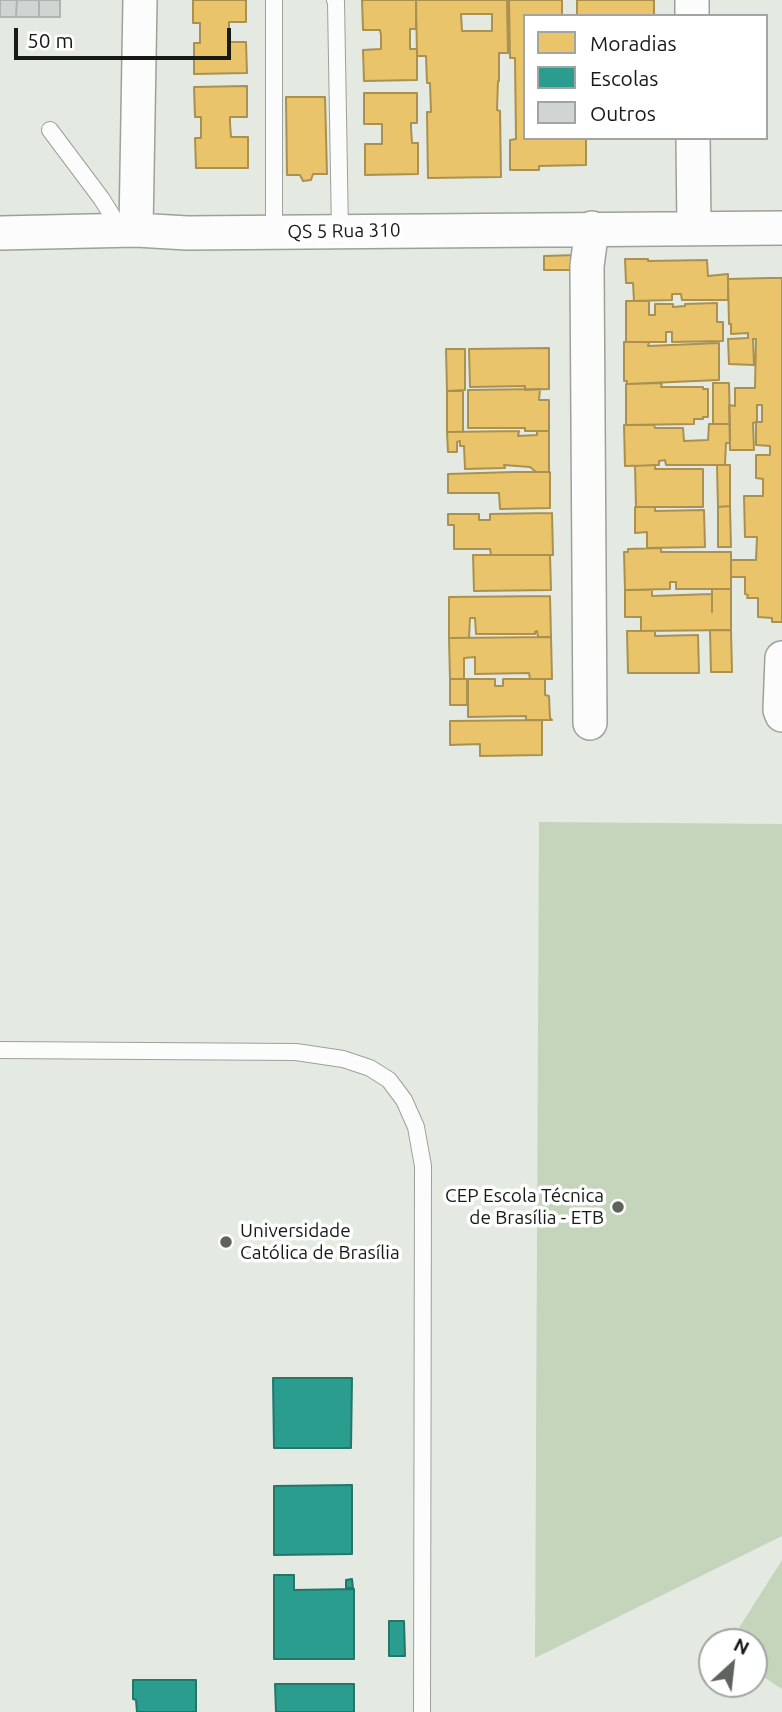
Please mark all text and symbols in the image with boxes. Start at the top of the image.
scale bar [18,14,234,58]
legend [523,14,768,140]
text: 50 m [27,28,74,52]
text: Moradias [590,31,677,55]
text: Escolas [590,66,658,90]
text: Outros [590,101,656,125]
street label: QS 5 Rua 310 [287,219,401,243]
place label: CEP Escola Técnica de Brasília - ETB [445,1185,604,1229]
marker: CEP Escola Técnica de Brasília - ETB [610,1199,626,1215]
place label: Universidade Católica de Brasília [240,1220,400,1264]
marker: Universidade Católica de Brasília [218,1234,234,1250]
north arrow [698,1628,768,1698]
text: N [730,1633,753,1659]

